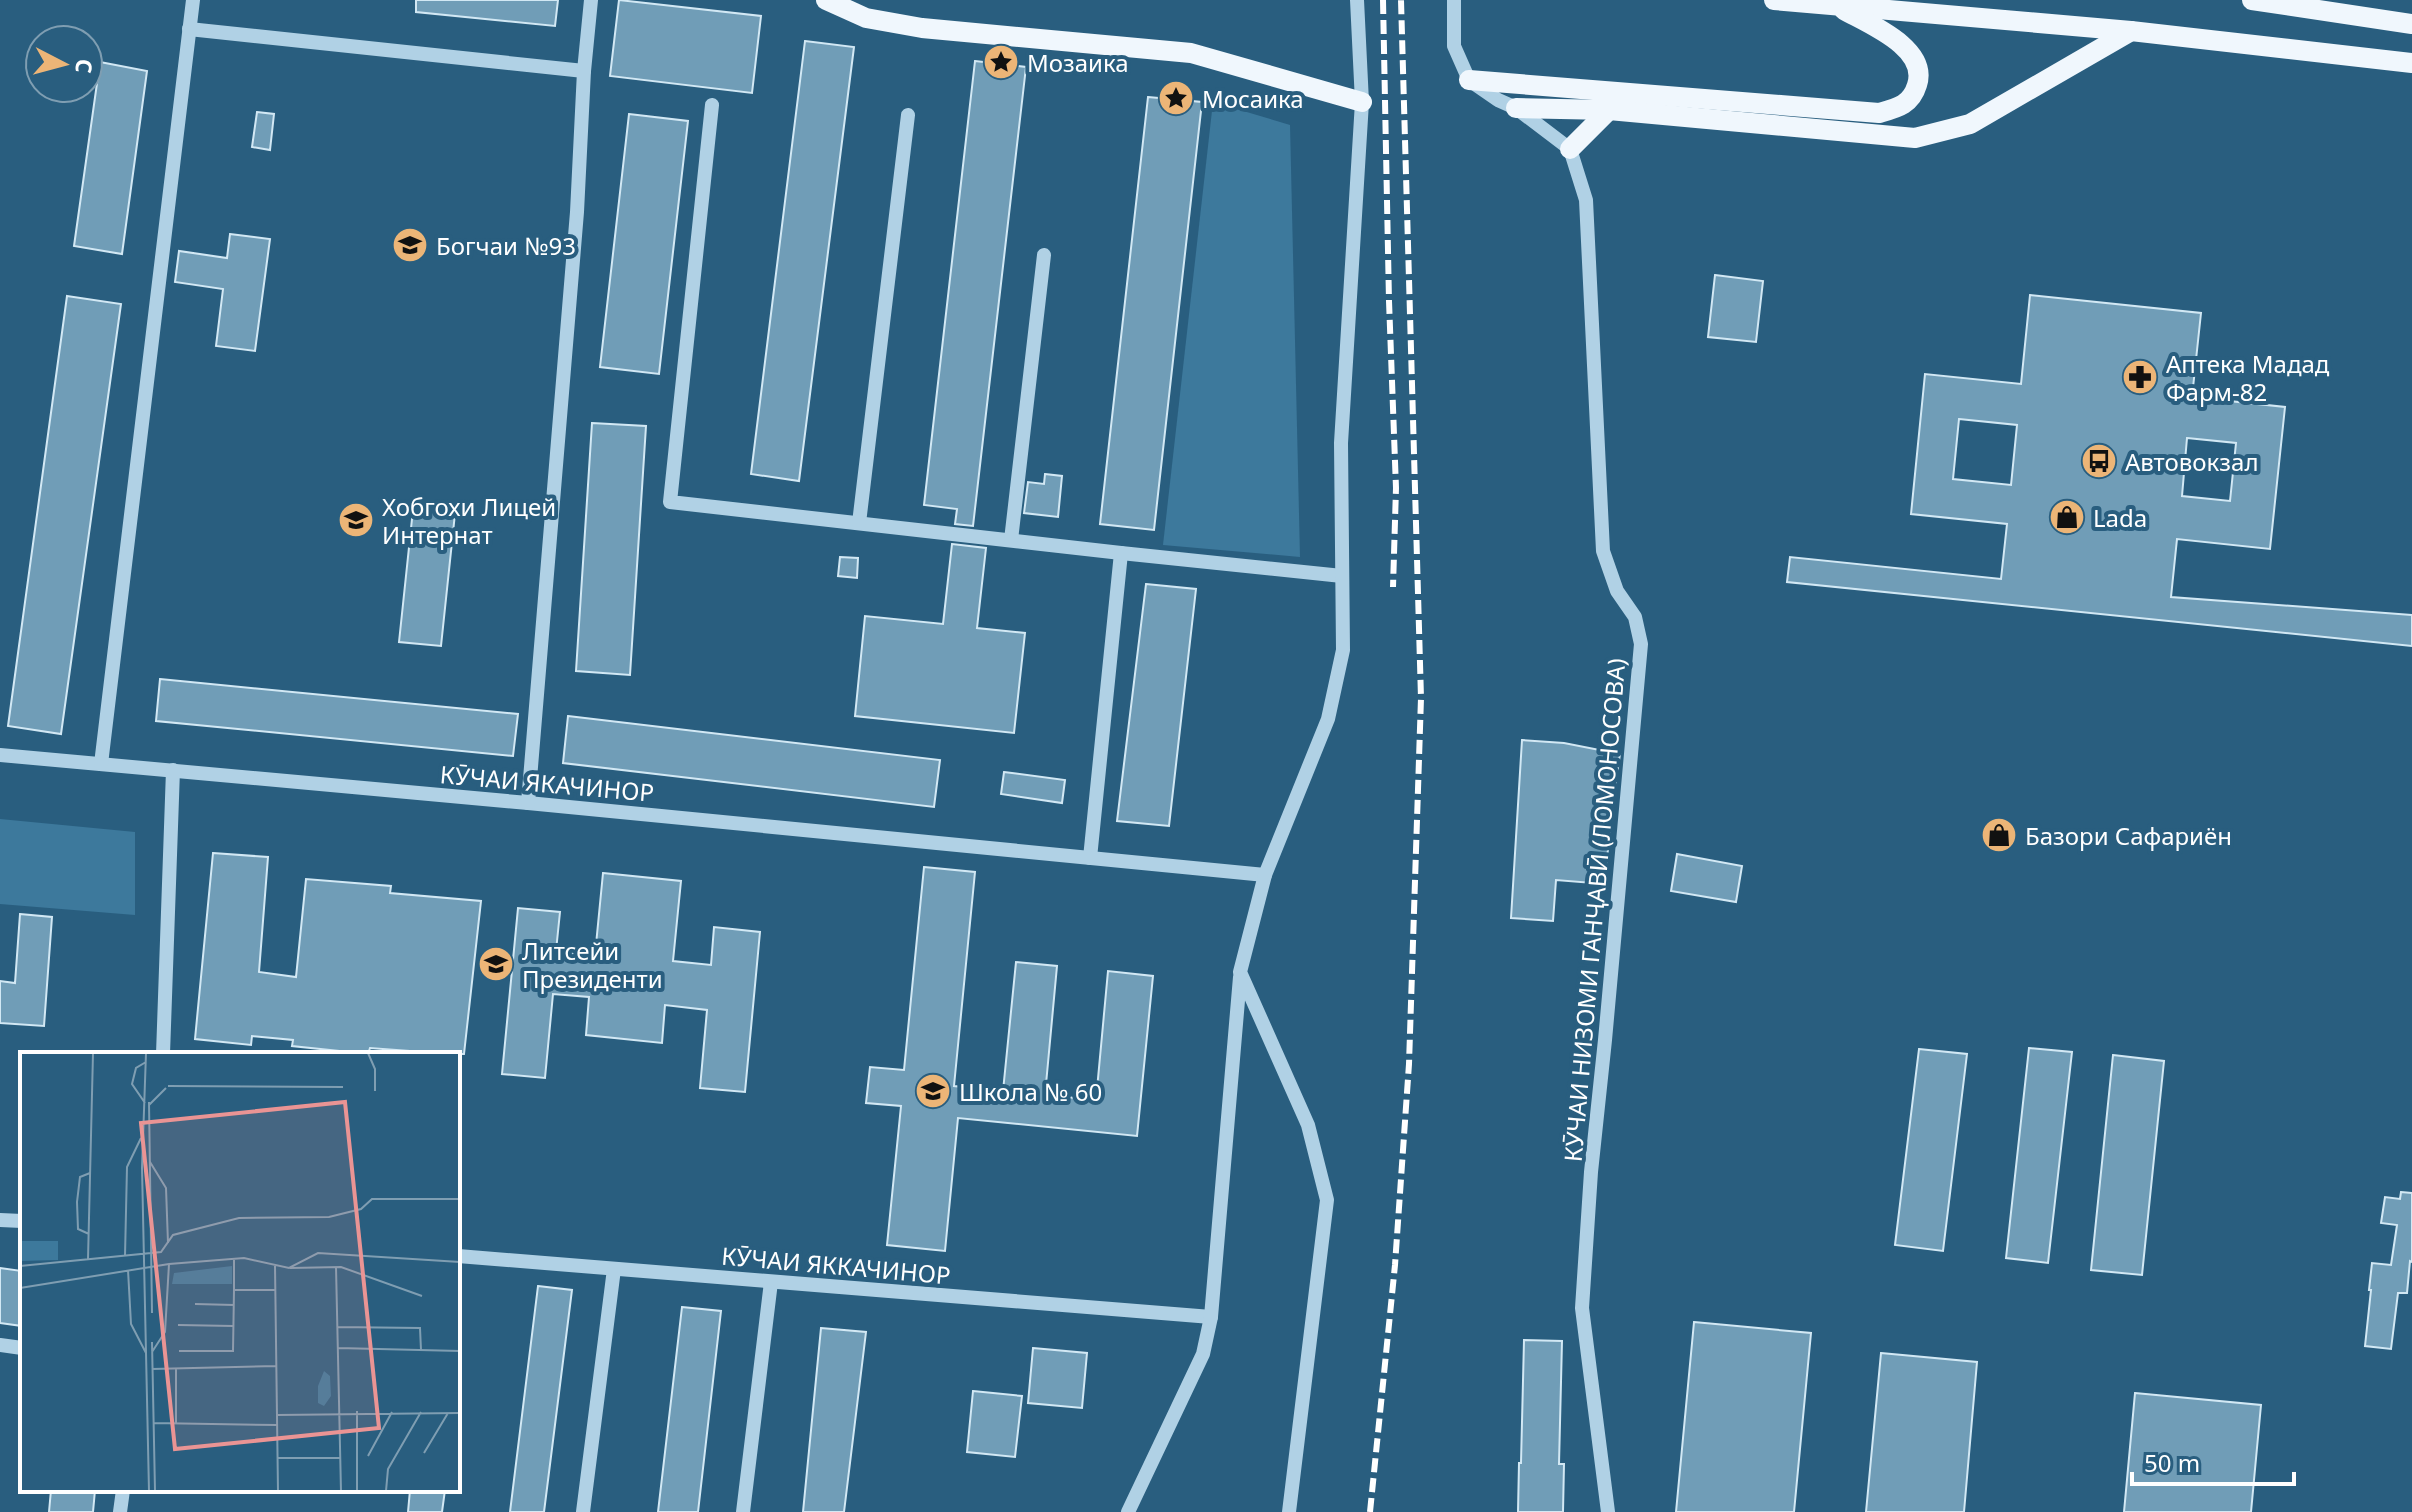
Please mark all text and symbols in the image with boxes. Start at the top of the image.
north arrow [24,24,104,104]
place icon: Мозаика [982,43,1020,81]
place label: Мозаика [1027,46,1129,79]
text: С [69,58,101,75]
place icon: Мосаика [1157,79,1195,117]
place label: Мосаика [1202,82,1304,115]
school or university icon: Богчаи №93 [391,226,429,264]
place label: Богчаи №93 [436,229,576,262]
place label: Аптека Мадад Фарм-82 [2166,347,2330,408]
pharmacy icon: Аптека Мадад Фарм-82 [2121,358,2159,396]
bus stop icon: Автовокзал [2080,442,2118,480]
place label: Автовокзал [2125,445,2258,478]
place label: Хобгохи Лицей Интернат [382,490,556,551]
shop icon: Lada [2048,498,2086,536]
school or university icon: Хобгохи Лицей Интернат [337,501,375,539]
place label: Lada [2093,501,2147,534]
street label: КӮЧАИ НИЗОМИ ГАНҶАВӢ (ЛОМОНОСОВА) [1556,657,1632,1163]
street label: КӮЧАИ ЯКАЧИНОР [439,757,655,809]
shop icon: Базори Сафариён [1980,816,2018,854]
place label: Базори Сафариён [2025,819,2232,852]
place label: Литсейи Президенти [522,934,663,995]
school or university icon: Литсейи Президенти [477,945,515,983]
inset map [20,1052,460,1492]
school or university icon: Школа № 60 [914,1072,952,1110]
place label: Школа № 60 [959,1075,1102,1108]
street label: КӮЧАИ ЯККАЧИНОР [720,1239,952,1291]
scale bar [2132,1436,2294,1486]
text: 50 m [2144,1446,2200,1479]

